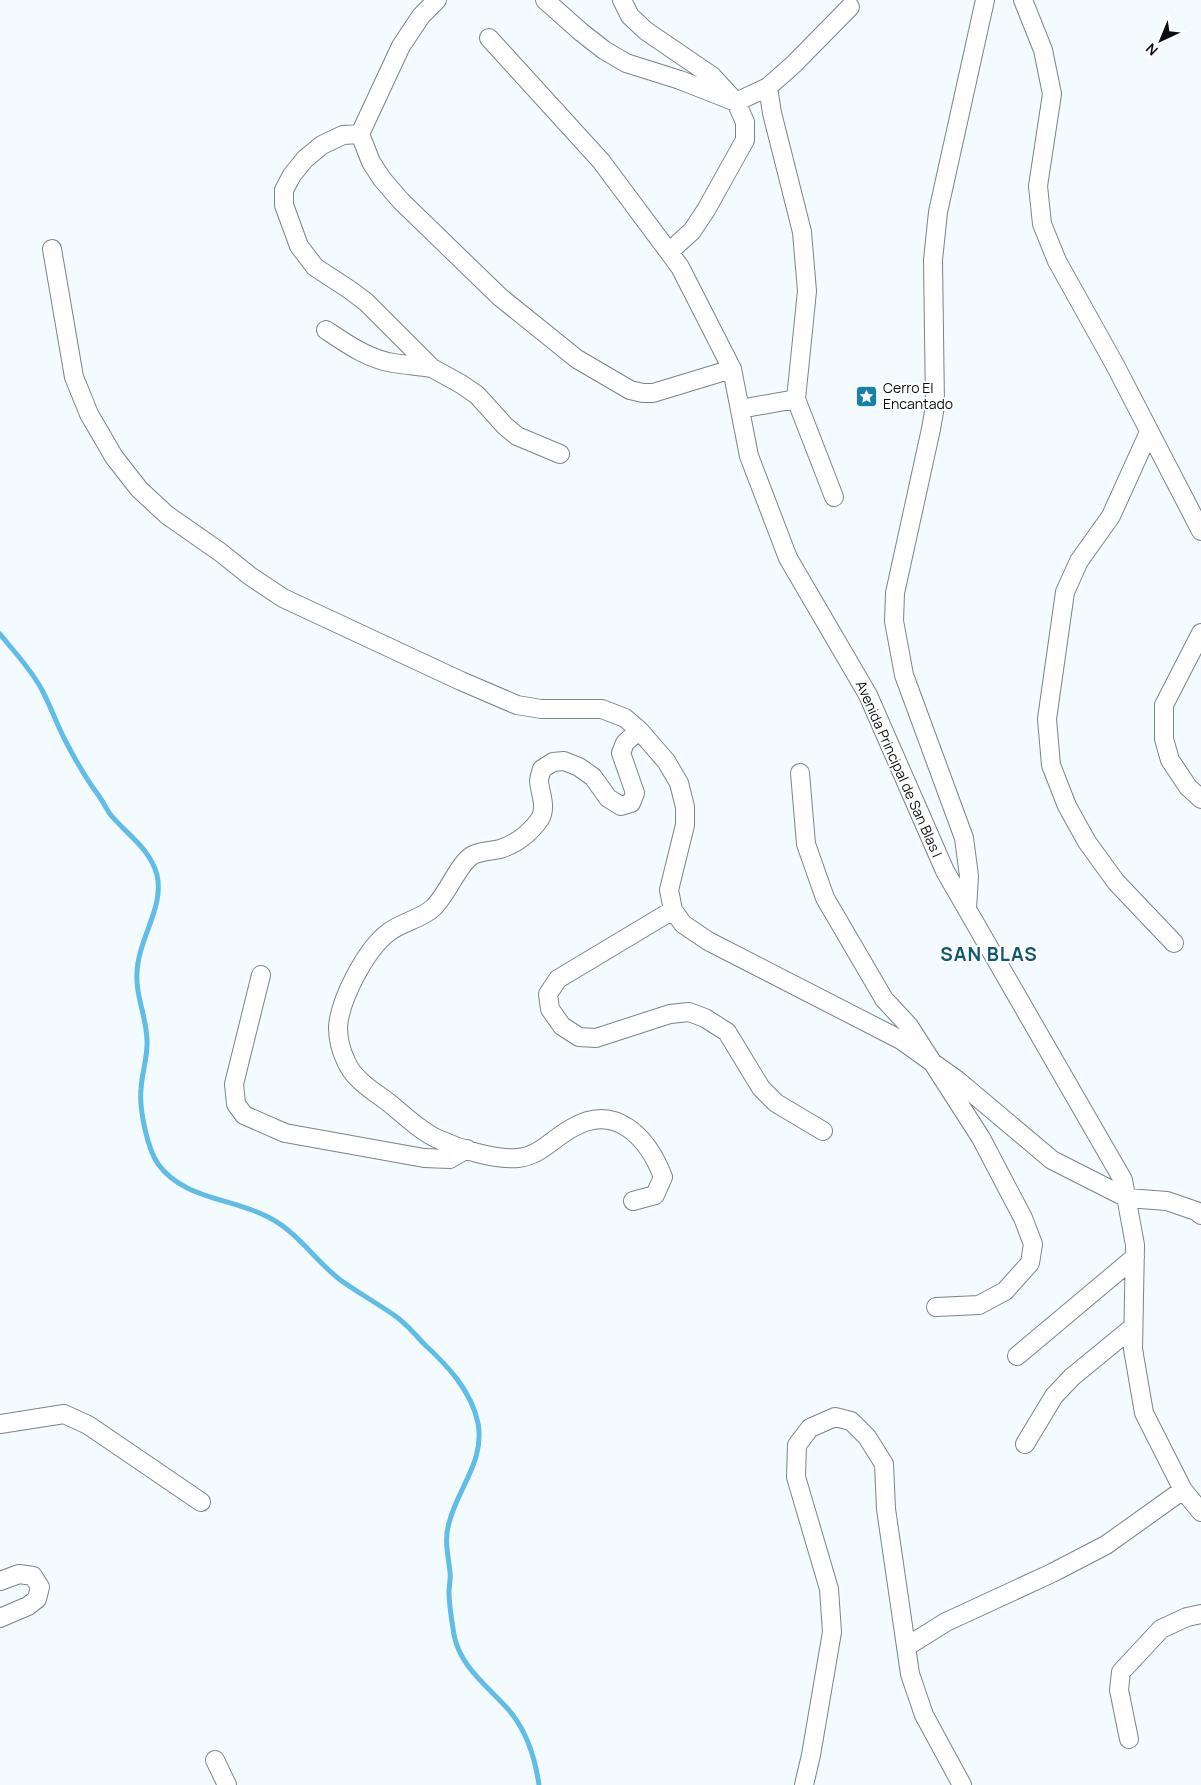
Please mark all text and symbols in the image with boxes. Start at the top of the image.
north arrow [1136,15,1186,65]
text: N [1141,39,1162,60]
place label: Cerro El Encantado [883,378,953,413]
place icon: Cerro El Encantado [855,384,879,408]
street label: Avenida Principal de San Blas I [852,678,947,860]
district label: SAN BLAS [940,941,1038,967]

